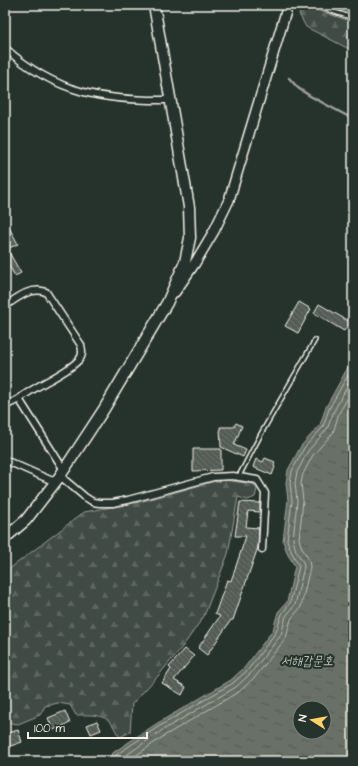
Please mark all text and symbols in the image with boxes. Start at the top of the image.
water label: 서해갑문호 [281,652,334,670]
north arrow [292,700,332,740]
text: N [295,713,311,723]
scale bar [28,714,147,740]
text: 100 m [34,720,65,737]

